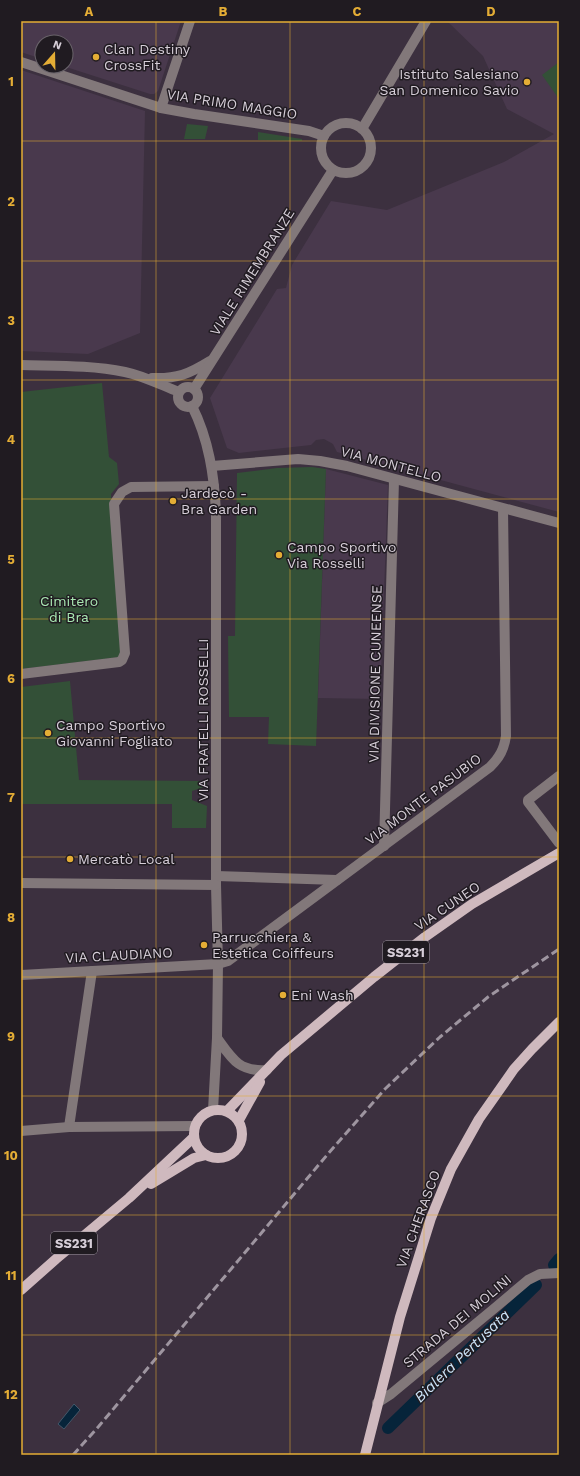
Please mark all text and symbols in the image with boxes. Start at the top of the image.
text: A [85,4,94,19]
text: B [219,4,228,19]
text: C [353,4,362,19]
text: D [486,4,496,19]
north arrow [34,34,74,74]
text: N [51,38,63,53]
place label: Clan Destiny CrossFit [104,41,191,73]
marker: Clan Destiny CrossFit [91,52,101,62]
place label: Istituto Salesiano San Domenico Savio [380,66,519,98]
text: 1 [8,74,14,89]
marker: Istituto Salesiano San Domenico Savio [522,77,532,87]
street label: VIA PRIMO MAGGIO [166,86,298,122]
text: 2 [7,194,15,209]
street label: VIALE RIMEMBRANZE [206,206,298,338]
text: 3 [7,313,15,328]
text: 4 [7,432,16,447]
street label: VIA MONTELLO [339,443,443,485]
place label: Jardecò - Bra Garden [181,485,257,517]
marker: Jardecò - Bra Garden [168,496,178,506]
place label: Campo Sportivo Via Rosselli [287,539,396,571]
marker: Campo Sportivo Via Rosselli [274,550,284,560]
text: 5 [7,552,15,567]
street label: VIA DIVISIONE CUNEENSE [365,585,385,763]
park label: Cimitero di Bra [40,593,98,625]
street label: VIA FRATELLI ROSSELLI [195,638,211,802]
text: 6 [7,671,15,686]
place label: Campo Sportivo Giovanni Fogliato [56,717,173,749]
marker: Campo Sportivo Giovanni Fogliato [43,728,53,738]
street label: VIA MONTE PASUBIO [362,750,484,848]
text: 7 [7,790,15,805]
place label: Mercatò Local [78,851,175,867]
marker: Mercatò Local [65,854,75,864]
street label: VIA CUNEO [411,878,483,934]
text: 8 [7,910,15,925]
place label: Parrucchiera & Estetica Coiffeurs [212,929,334,961]
marker: Parrucchiera & Estetica Coiffeurs [199,940,209,950]
road number: SS231 [383,941,429,963]
street label: VIA CLAUDIANO [65,944,173,966]
place label: Eni Wash [291,987,354,1003]
marker: Eni Wash [278,990,288,1000]
text: 9 [7,1029,15,1044]
text: 10 [4,1148,18,1163]
street label: VIA CHERASCO [393,1168,443,1270]
road number: SS231 [51,1232,97,1254]
text: 11 [5,1268,17,1283]
street label: STRADA DEI MOLINI [400,1271,514,1371]
water label: Bialera Pertusata [411,1306,513,1406]
text: 12 [4,1387,18,1402]

